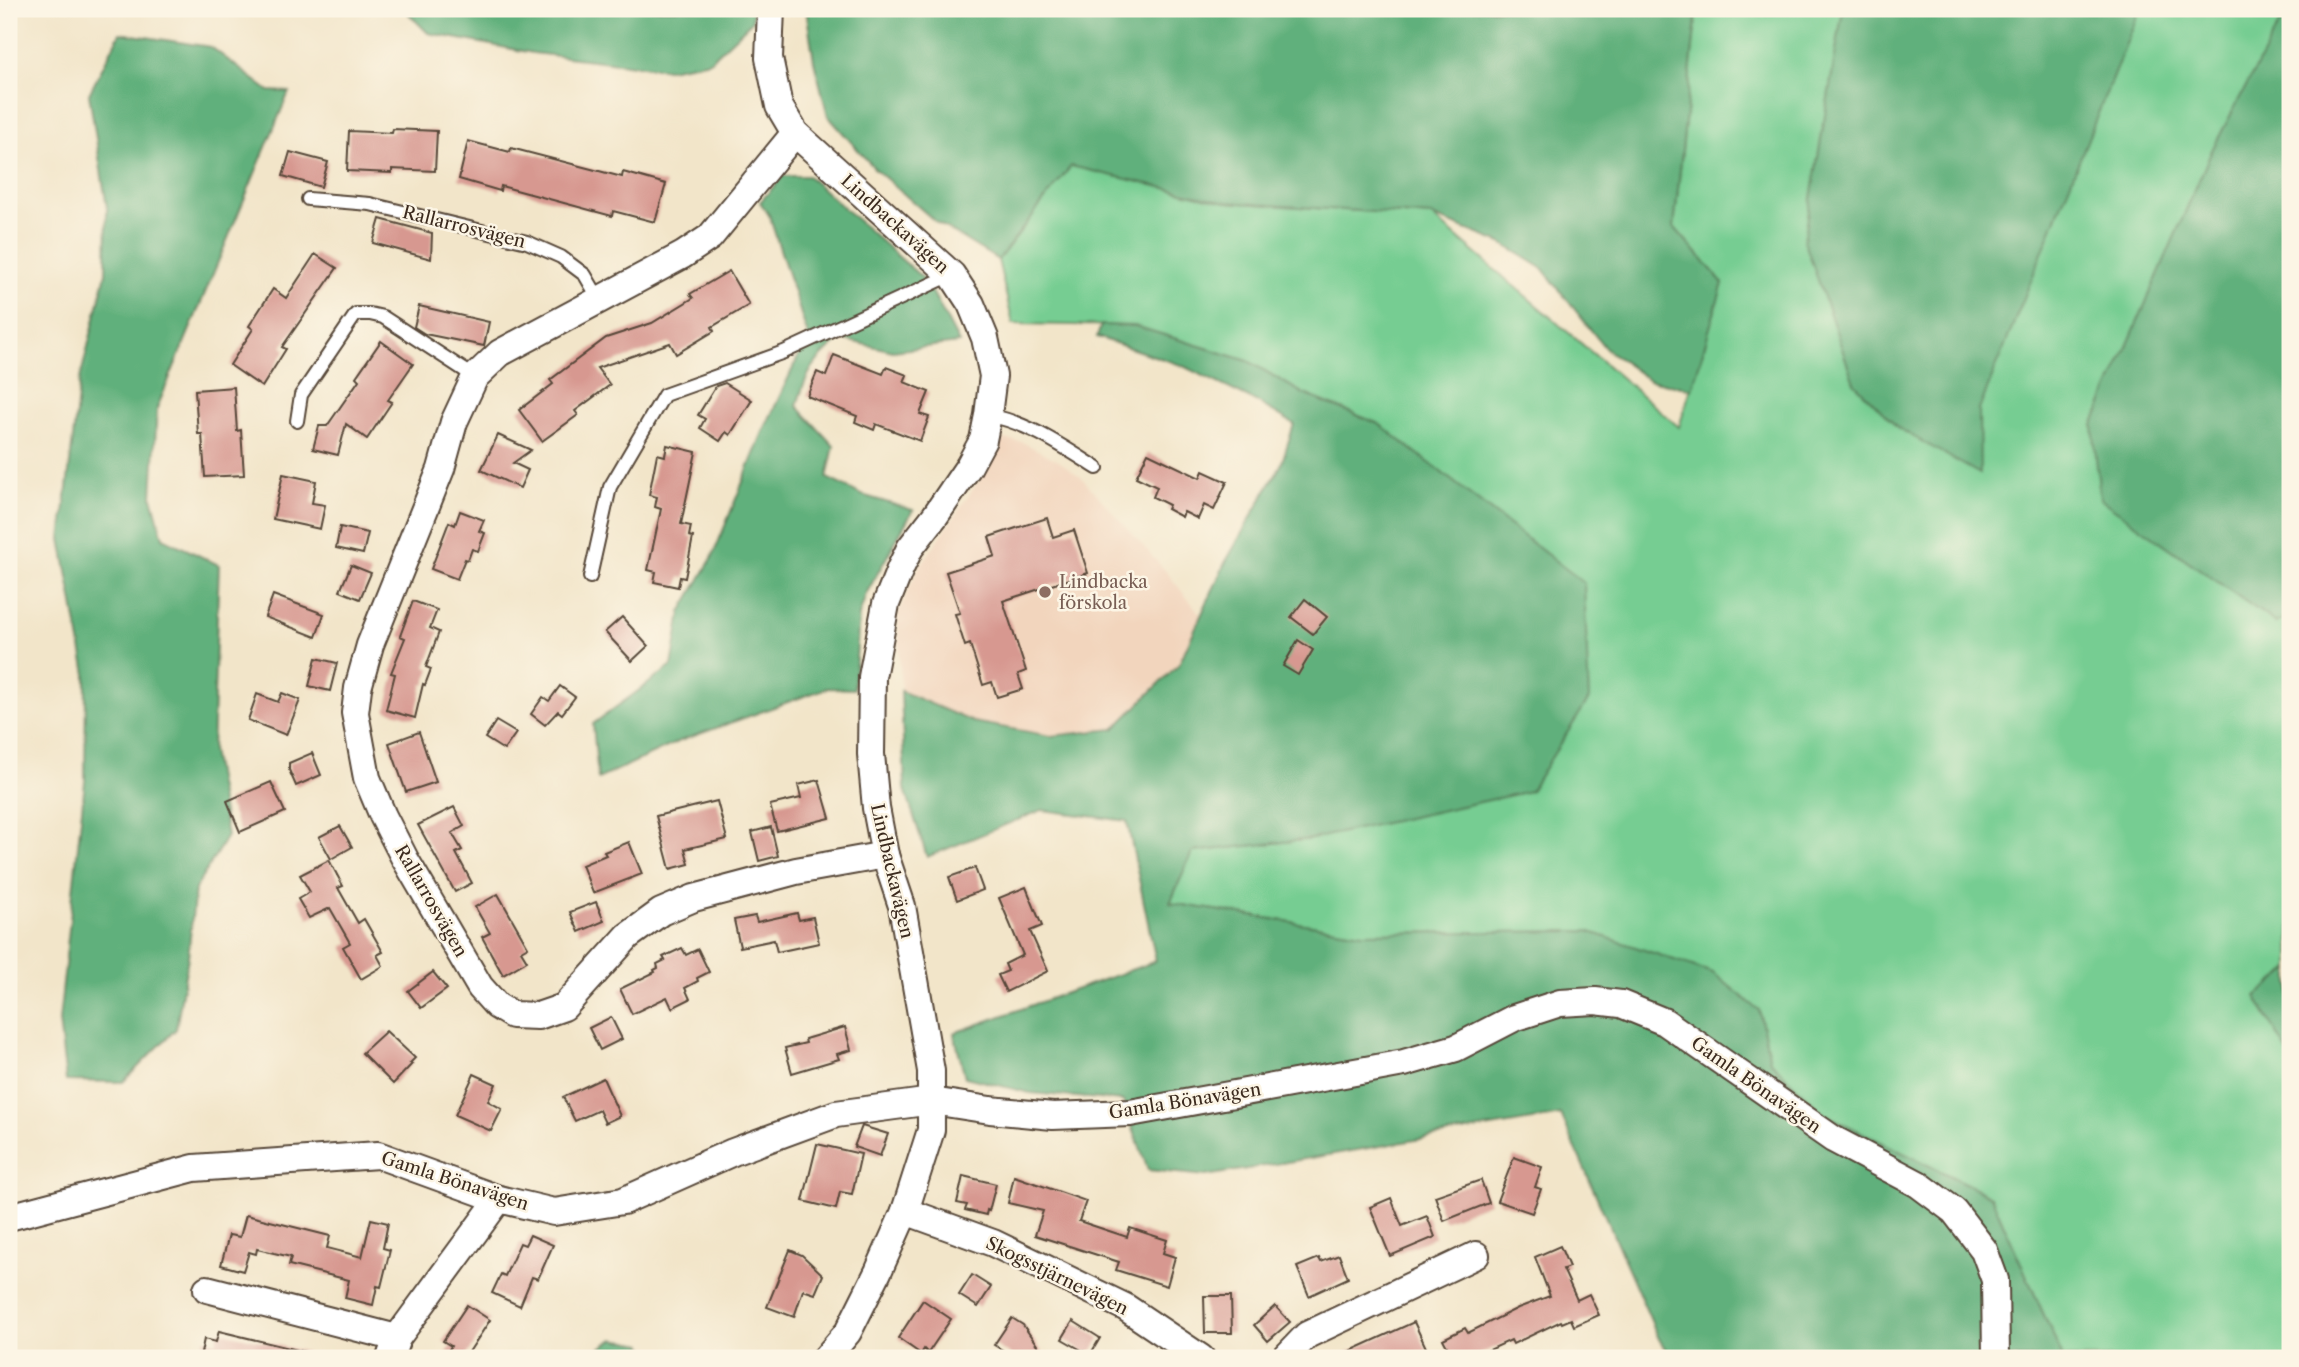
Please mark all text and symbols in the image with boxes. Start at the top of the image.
street label: Lindbackavägen [836,170,954,278]
street label: Rallarrosvägen [400,201,528,253]
place label: Lindbacka förskola [1059,571,1148,614]
marker: Lindbacka förskola [1037,584,1053,600]
street label: Lindbackavägen [866,801,918,941]
street label: Rallarrosvägen [390,841,472,961]
street label: Gamla Bönavägen [1687,1032,1825,1138]
street label: Gamla Bönavägen [1107,1078,1263,1124]
street label: Gamla Bönavägen [379,1147,531,1215]
street label: Skogsstjärnevägen [982,1232,1132,1320]

